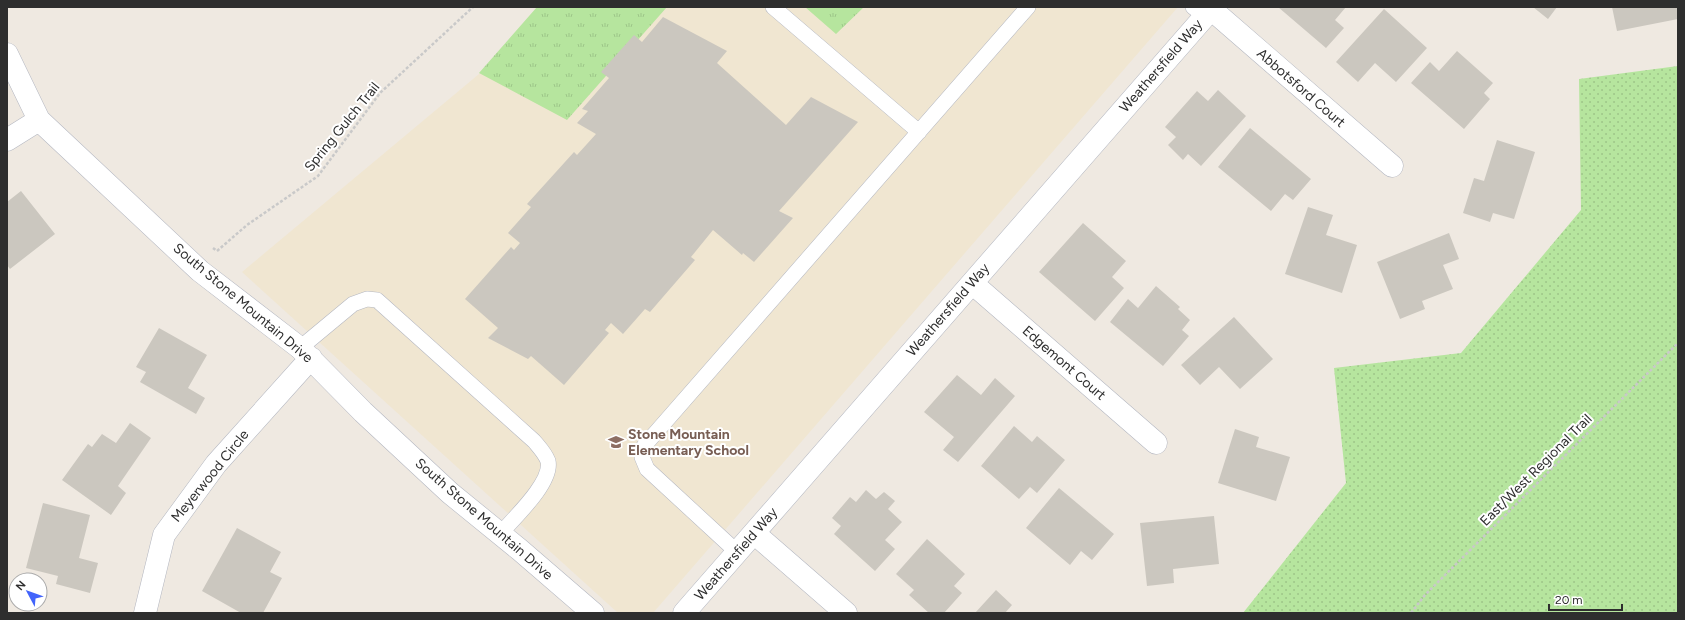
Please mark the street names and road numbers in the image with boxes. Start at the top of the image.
street label: Weathersfield Way [1116,16,1206,116]
street label: Abbotsford Court [1253,45,1349,131]
street label: Spring Gulch Trail [301,79,383,175]
street label: South Stone Mountain Drive [170,240,316,367]
street label: Weathersfield Way [903,260,993,360]
street label: Edgemont Court [1019,322,1109,404]
street label: East/West Regional Trail [1477,411,1595,529]
street label: Meyerwood Circle [168,426,253,526]
street label: South Stone Mountain Drive [412,455,557,584]
street label: Weathersfield Way [691,504,781,604]

